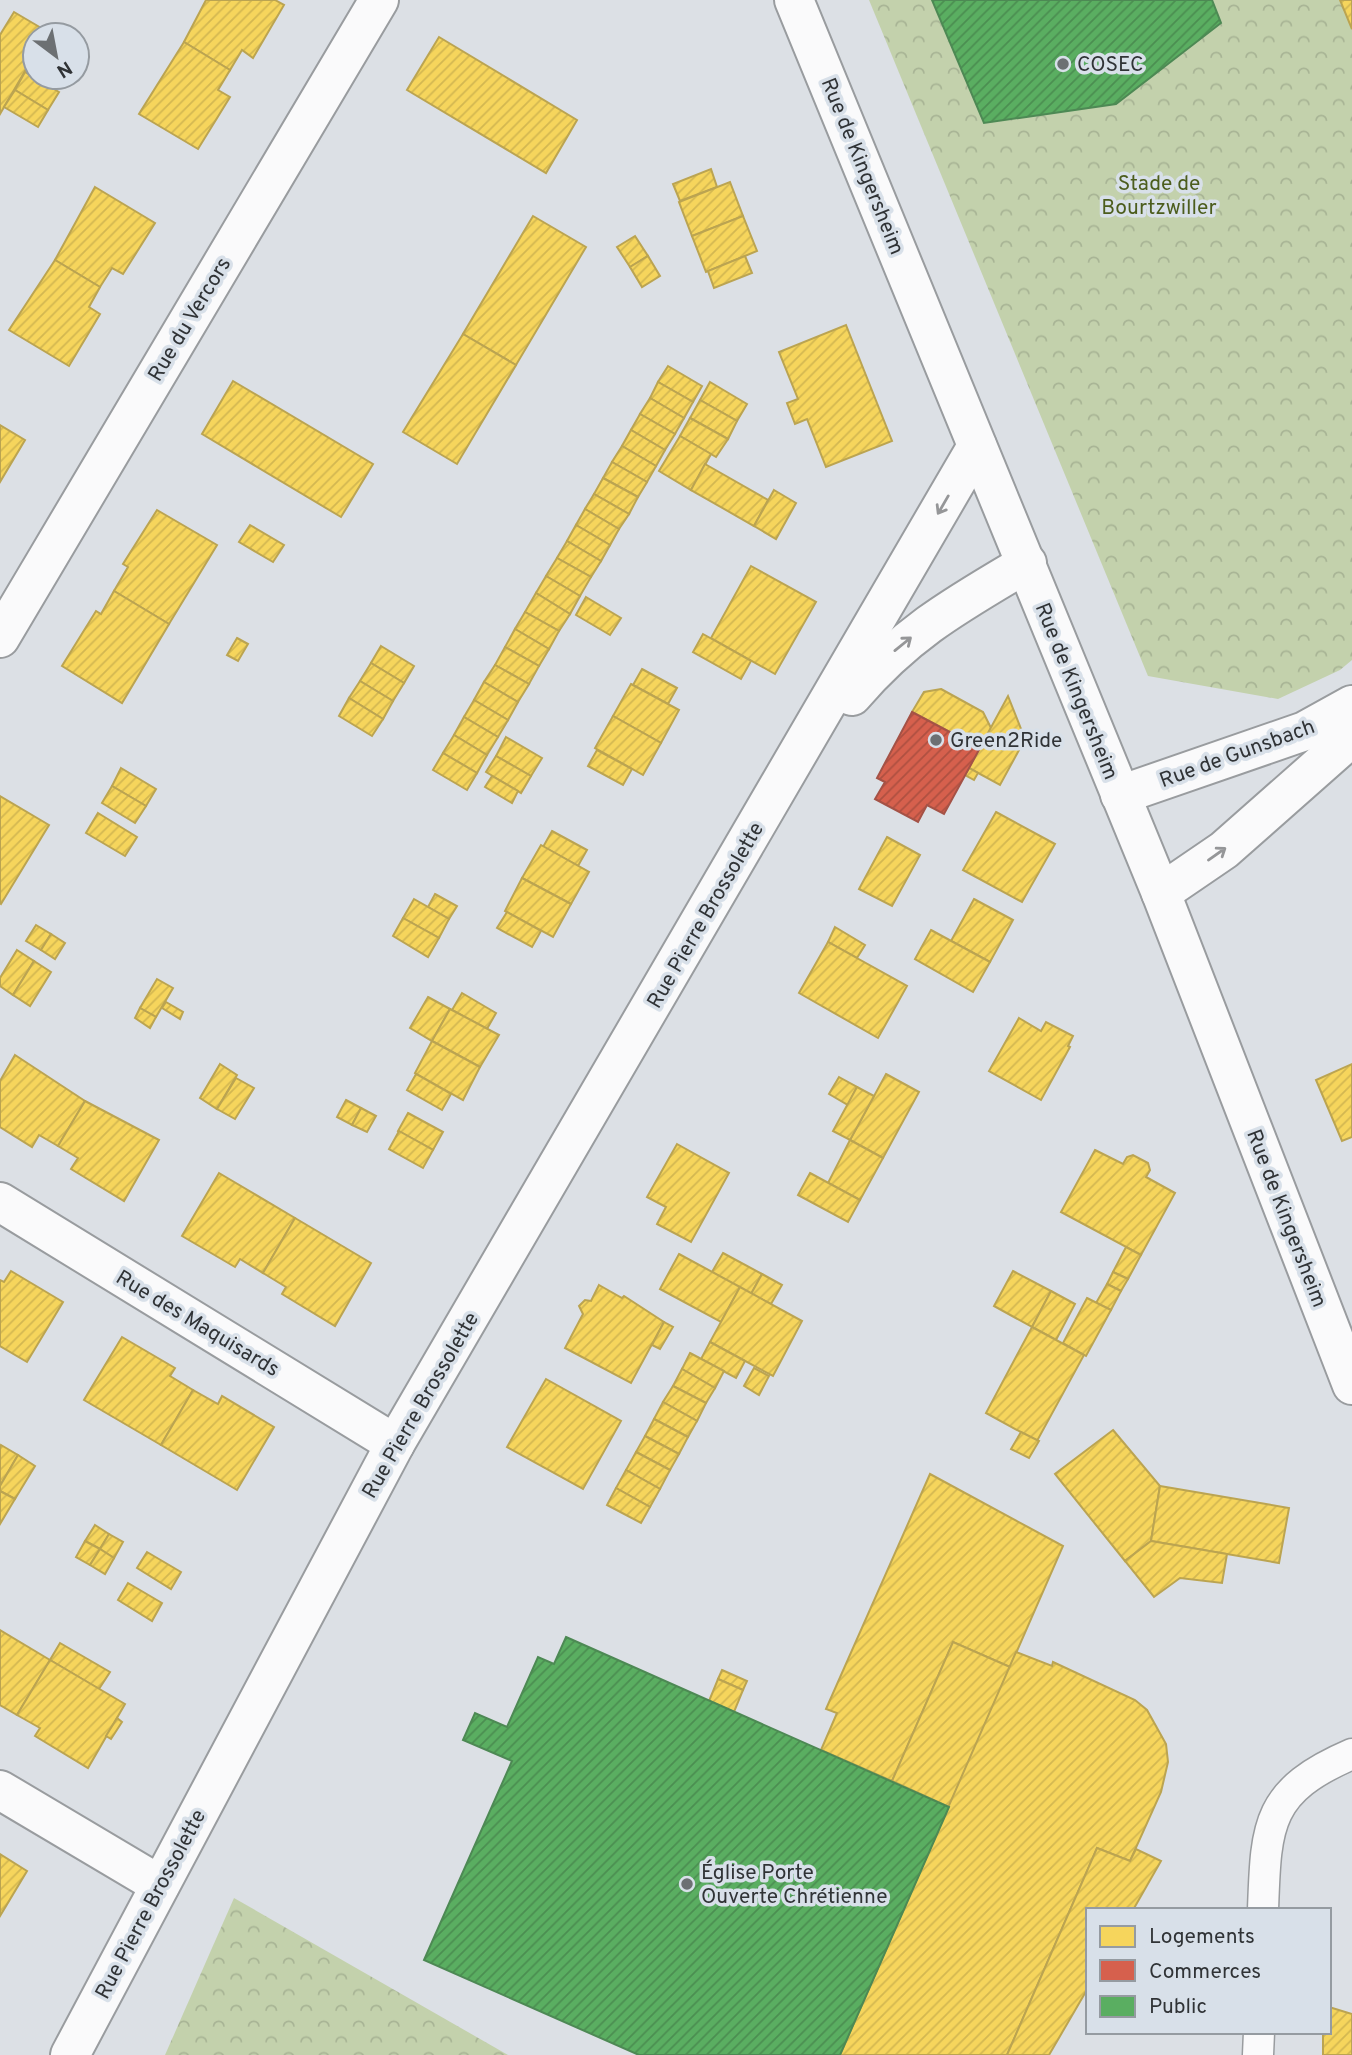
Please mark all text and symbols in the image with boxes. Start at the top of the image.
north arrow [21,21,91,91]
place label: COSEC [1077,52,1144,79]
text: N [52,55,76,83]
marker: COSEC [1055,56,1071,72]
street label: Rue de Kingersheim [814,74,909,259]
park label: Stade de Bourtzwiller [1101,171,1217,222]
street label: Rue du Vercors [143,253,238,387]
one-way arrow [936,494,949,515]
street label: Rue de Kingersheim [1028,599,1123,784]
one-way arrow [894,636,912,652]
street label: Rue de Gunsbach [1156,714,1319,795]
place label: Green2Ride [950,728,1062,755]
marker: Green2Ride [928,732,944,748]
street label: Rue Pierre Brossolette [642,818,771,1014]
one-way arrow [1207,847,1226,861]
street label: Rue de Kingersheim [1239,1126,1332,1311]
street label: Rue des Maquisards [111,1265,284,1384]
street label: Rue Pierre Brossolette [357,1308,486,1504]
street label: Rue Pierre Brossolette [90,1805,213,2004]
place label: Église Porte Ouverte Chrétienne [701,1859,887,1911]
marker: Église Porte Ouverte Chrétienne [679,1876,695,1892]
legend [1086,1908,1331,2034]
text: Logements [1149,1924,1255,1951]
text: Commerces [1149,1959,1261,1986]
text: Public [1149,1994,1207,2021]

